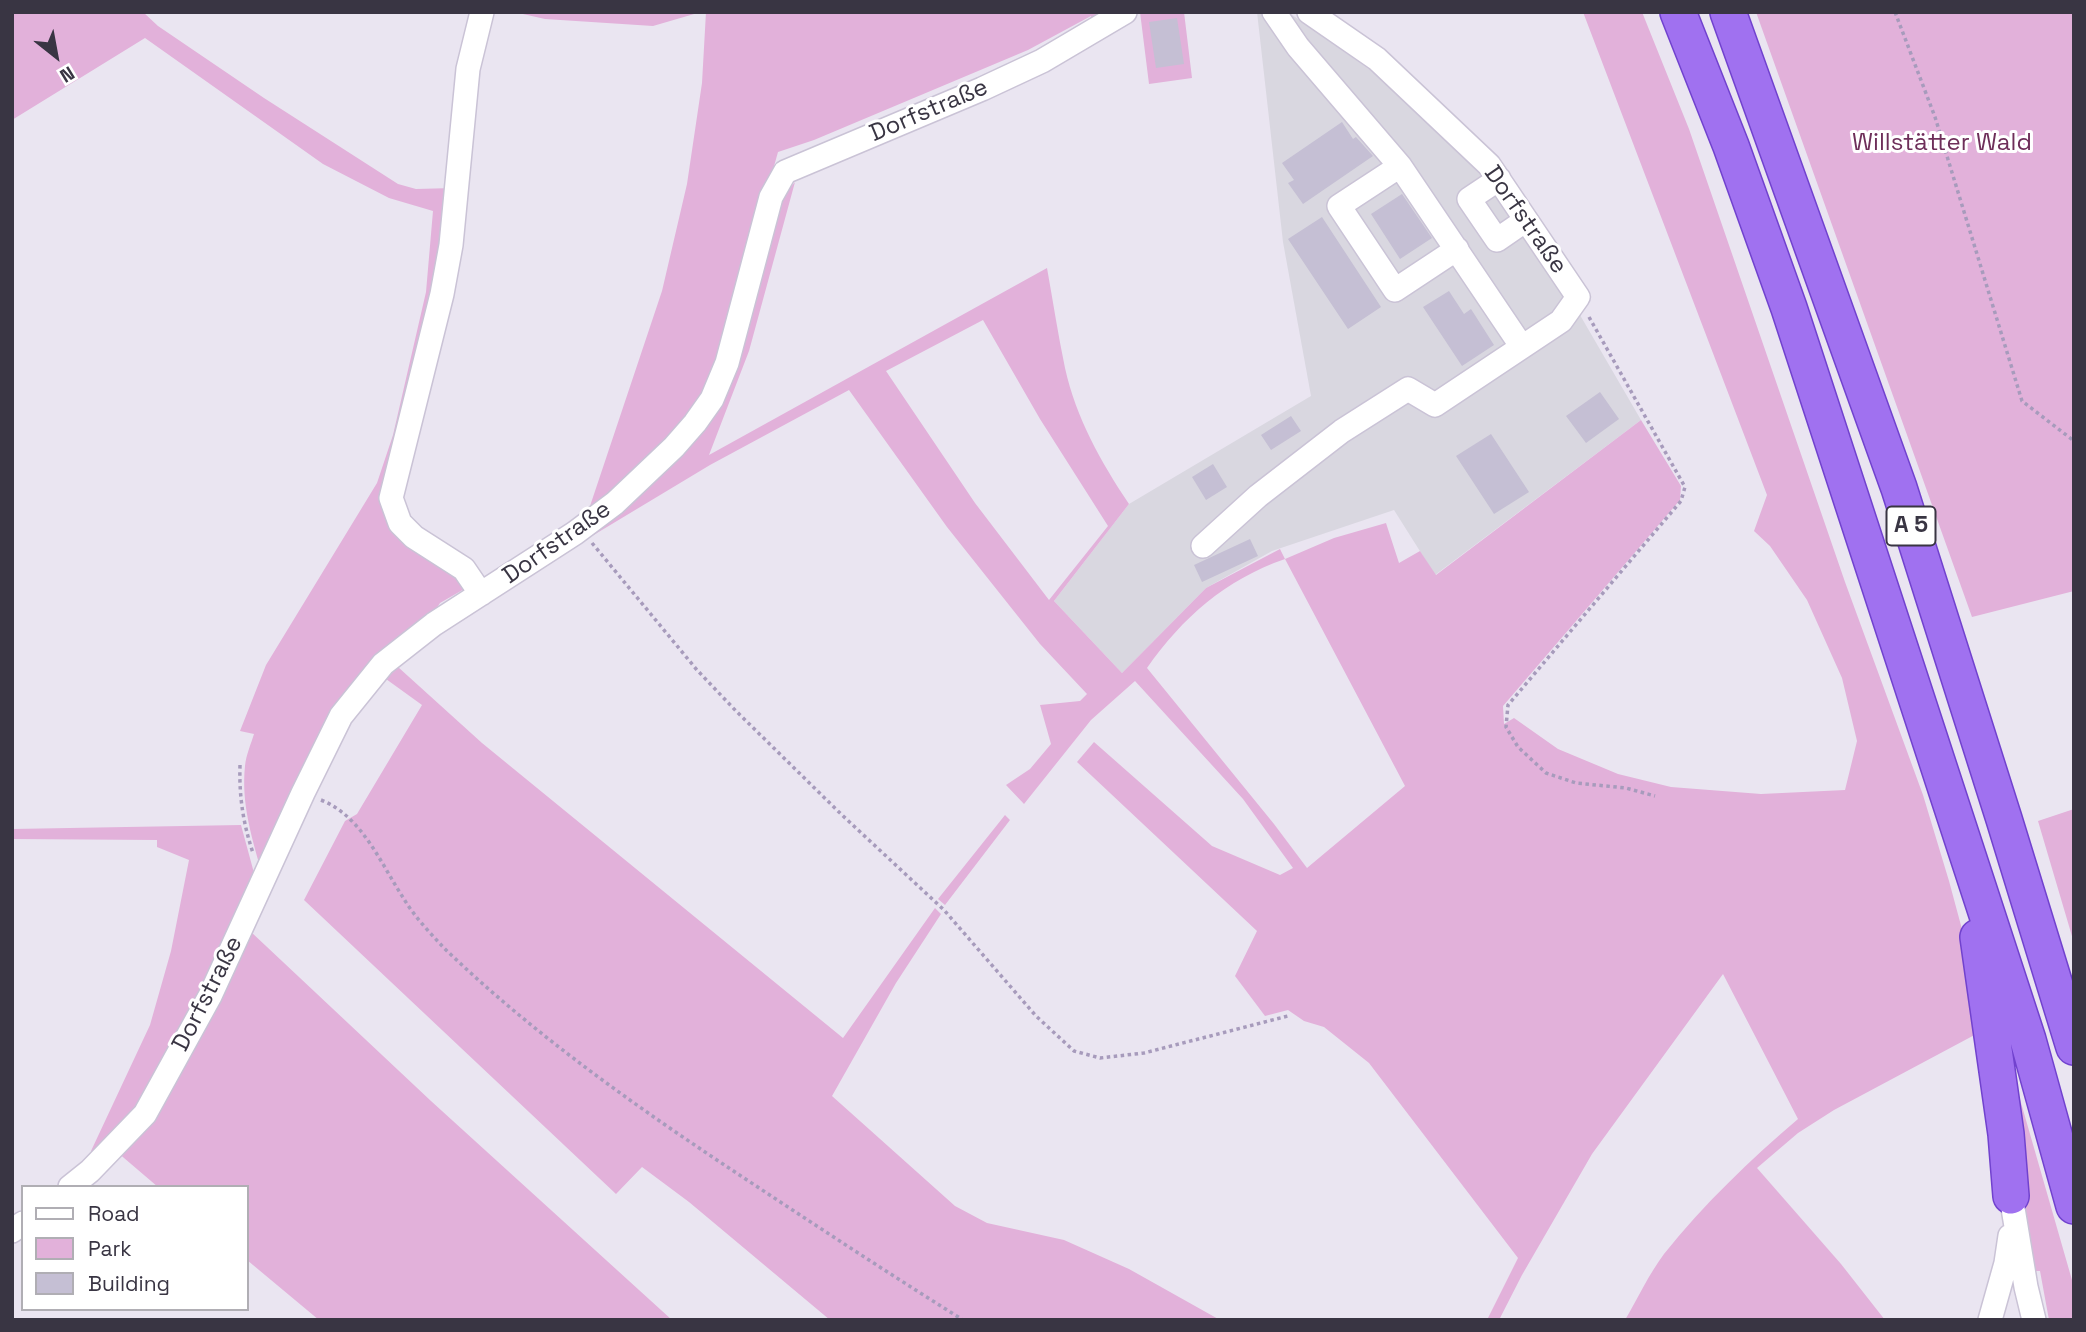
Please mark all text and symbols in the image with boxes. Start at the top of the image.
north arrow [21,21,91,91]
text: N [55,60,79,88]
street label: Dorfstraße [866,73,992,149]
park label: Willstätter Wald [1852,129,2032,157]
street label: Dorfstraße [1477,160,1573,280]
street label: Dorfstraße [497,495,617,591]
road number: A 5 [1886,506,1936,546]
street label: Dorfstraße [167,932,249,1056]
legend [21,1185,248,1311]
text: Road [88,1200,140,1227]
text: Park [88,1235,132,1262]
text: Building [88,1270,170,1297]

